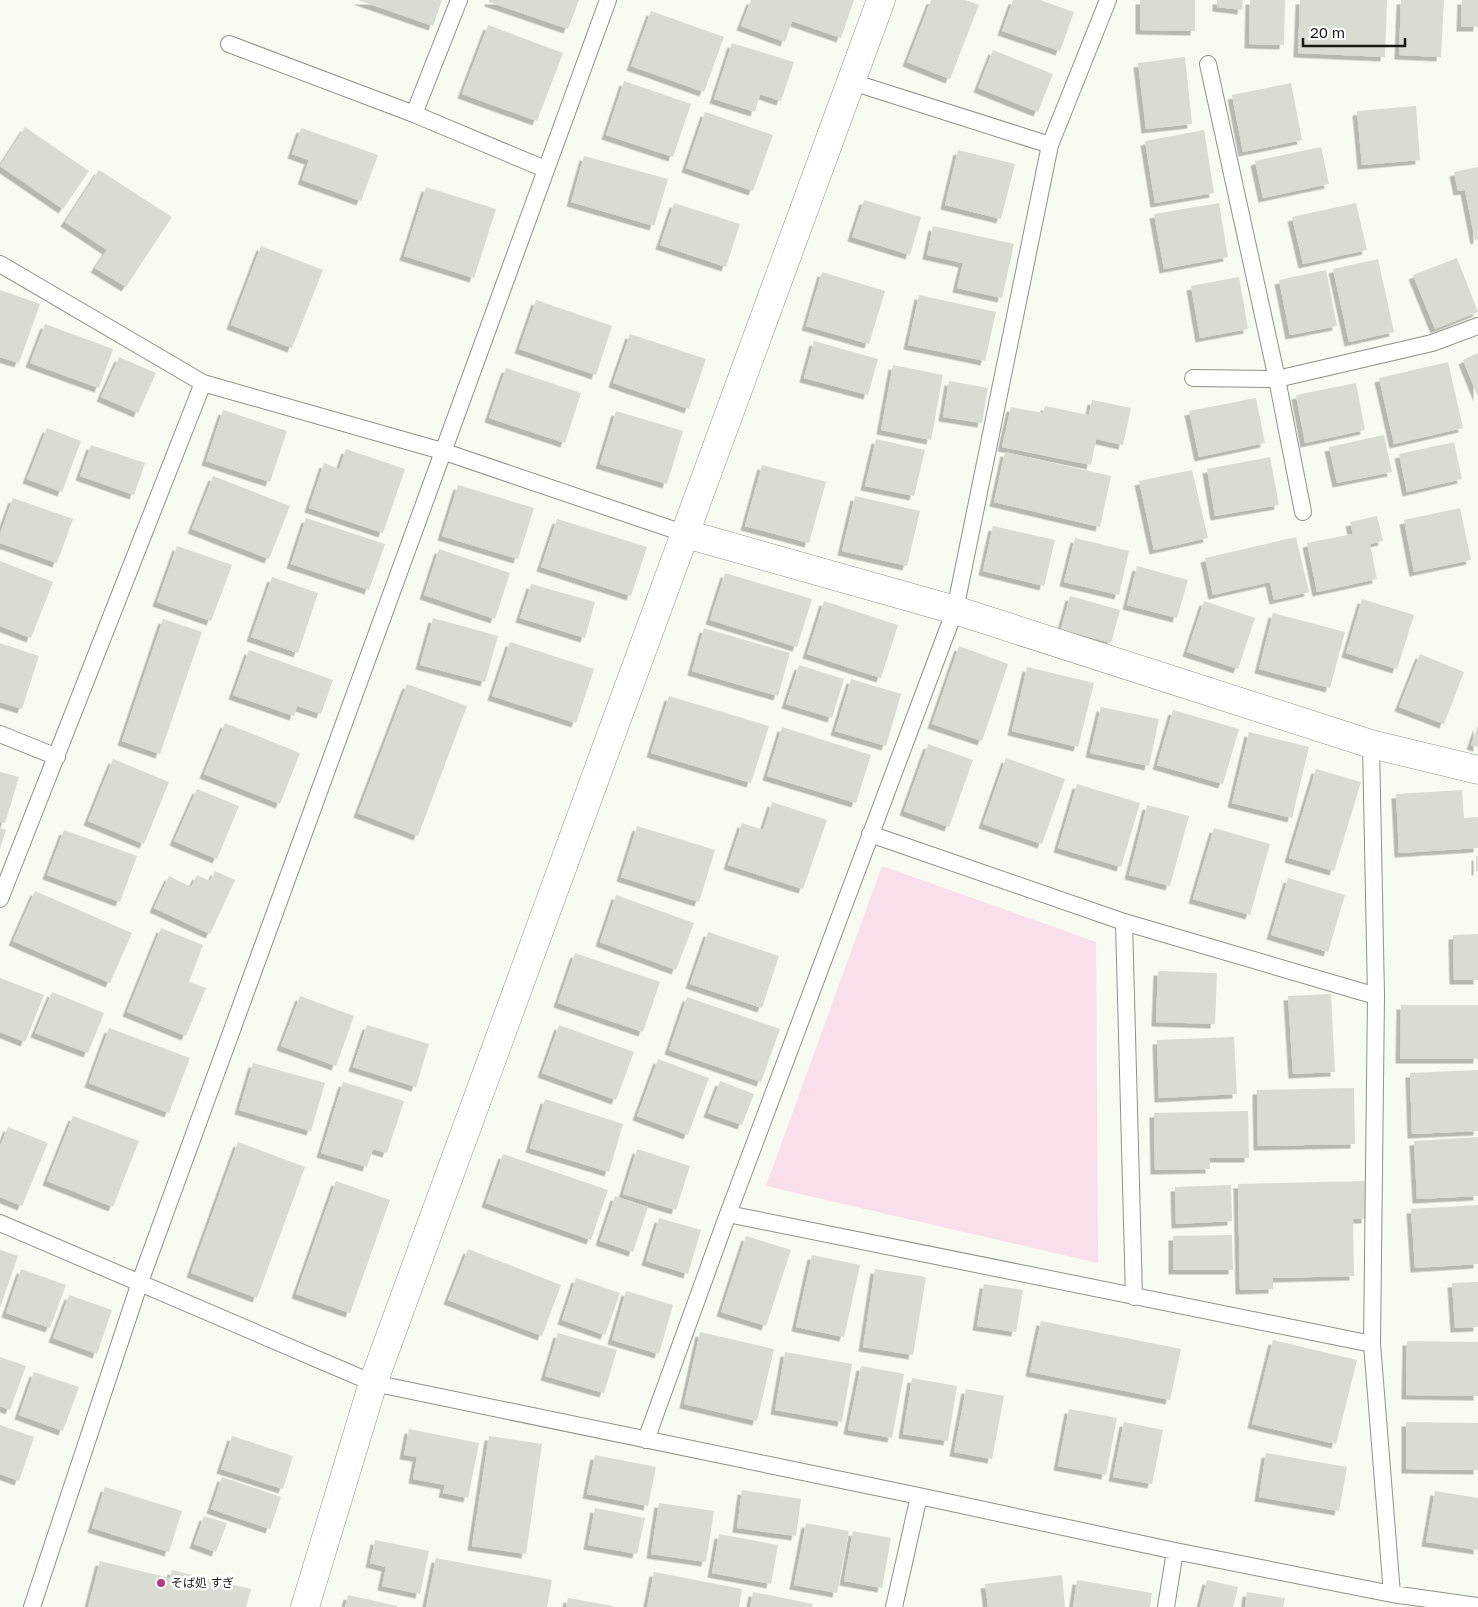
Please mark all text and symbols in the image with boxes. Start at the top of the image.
scale bar [1303,15,1406,47]
text: 20 m [1310,23,1345,41]
place label: そば処 すぎ [171,1575,234,1590]
marker: そば処 すぎ [155,1577,167,1589]

